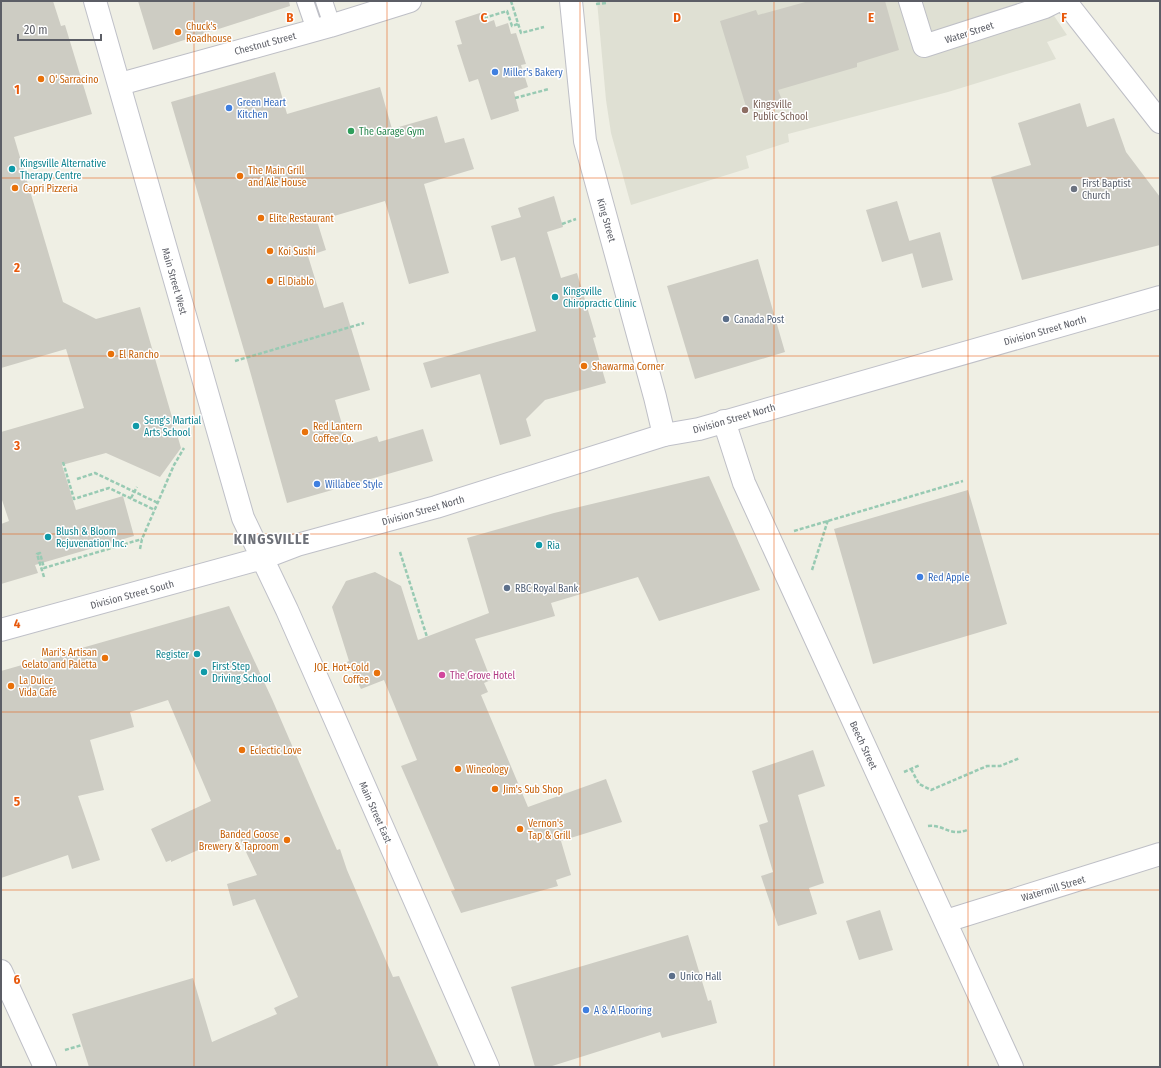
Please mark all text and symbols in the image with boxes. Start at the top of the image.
text: B [286,10,294,25]
text: C [481,10,488,25]
text: D [673,10,681,25]
text: E [868,10,874,25]
text: F [1061,10,1067,25]
scale bar [18,16,101,42]
street label: Water Street [943,19,996,46]
place label: Chuck's Roadhouse [186,21,232,45]
text: 20 m [24,23,48,37]
marker: Chuck's Roadhouse [173,27,183,37]
street label: Chestnut Street [233,30,298,58]
marker: Miller's Bakery [490,67,500,77]
place label: Miller's Bakery [503,67,563,79]
marker: O' Sarracino [36,74,46,84]
place label: O' Sarracino [49,74,98,86]
text: 1 [14,82,20,97]
place label: Green Heart Kitchen [237,97,287,121]
place label: Kingsville Public School [753,99,808,123]
marker: Green Heart Kitchen [224,103,234,113]
marker: Kingsville Public School [740,105,750,115]
marker: The Garage Gym [346,126,356,136]
place label: The Garage Gym [359,126,425,138]
place label: Kingsville Alternative Therapy Centre [20,158,106,182]
marker: Kingsville Alternative Therapy Centre [7,164,17,174]
place label: The Main Grill and Ale House [248,165,307,189]
marker: The Main Grill and Ale House [235,171,245,181]
place label: First Baptist Church [1082,178,1132,202]
marker: Capri Pizzeria [10,183,20,193]
place label: Capri Pizzeria [23,183,78,195]
marker: First Baptist Church [1069,184,1079,194]
street label: King Street [594,197,618,244]
marker: Elite Restaurant [256,213,266,223]
place label: Elite Restaurant [269,213,334,225]
street label: Main Street West [159,246,190,317]
marker: Koi Sushi [265,246,275,256]
place label: Koi Sushi [278,246,316,258]
text: 2 [13,260,20,275]
marker: El Diablo [265,276,275,286]
place label: El Diablo [278,276,314,288]
place label: Kingsville Chiropractic Clinic [563,286,637,310]
marker: Kingsville Chiropractic Clinic [550,292,560,302]
street label: Division Street North [1003,313,1088,348]
marker: Canada Post [721,314,731,324]
place label: Canada Post [734,314,785,326]
marker: El Rancho [106,349,116,359]
place label: El Rancho [119,349,159,361]
marker: Shawarma Corner [579,361,589,371]
place label: Shawarma Corner [592,361,665,373]
street label: Division Street North [692,401,777,436]
place label: Seng's Martial Arts School [144,415,201,439]
marker: Seng's Martial Arts School [131,421,141,431]
place label: Red Lantern Coffee Co. [313,421,362,445]
marker: Red Lantern Coffee Co. [300,427,310,437]
text: 3 [13,438,20,453]
marker: Willabee Style [312,479,322,489]
place label: Willabee Style [325,479,383,491]
street label: Division Street North [381,493,466,528]
place label: Blush & Bloom Rejuvenation Inc. [56,526,127,550]
district label: KINGSVILLE [234,531,310,548]
marker: Blush & Bloom Rejuvenation Inc. [43,532,53,542]
marker: Ria [534,540,544,550]
place label: Ria [547,540,560,552]
marker: Red Apple [915,572,925,582]
place label: Red Apple [928,572,969,584]
street label: Division Street South [89,578,175,612]
marker: RBC Royal Bank [502,583,512,593]
place label: RBC Royal Bank [515,583,579,595]
text: 4 [14,616,21,631]
place label: Mari's Artisan Gelato and Paletta [22,647,97,671]
place label: Register [156,649,190,661]
marker: Register [192,649,202,659]
marker: Mari's Artisan Gelato and Paletta [100,653,110,663]
place label: First Step Driving School [212,661,271,685]
place label: JOE. Hot+Cold Coffee [314,662,369,686]
marker: First Step Driving School [199,667,209,677]
marker: JOE. Hot+Cold Coffee [372,668,382,678]
marker: The Grove Hotel [437,670,447,680]
place label: The Grove Hotel [450,670,515,682]
place label: La Dulce Vida Café [19,675,57,699]
marker: La Dulce Vida Café [6,681,16,691]
street label: Beech Street [847,719,880,772]
marker: Eclectic Love [237,745,247,755]
place label: Eclectic Love [250,745,302,757]
marker: Wineology [453,764,463,774]
place label: Wineology [466,764,509,776]
street label: Main Street East [356,780,394,846]
marker: Jim's Sub Shop [490,784,500,794]
place label: Jim's Sub Shop [503,784,563,796]
text: 5 [14,794,20,809]
place label: Vernon's Tap & Grill [528,818,571,842]
marker: Vernon's Tap & Grill [515,824,525,834]
place label: Banded Goose Brewery & Taproom [199,829,279,853]
marker: Banded Goose Brewery & Taproom [282,835,292,845]
street label: Watermill Street [1020,873,1087,904]
marker: Unico Hall [667,971,677,981]
place label: Unico Hall [680,971,722,983]
text: 6 [14,972,21,987]
marker: A & A Flooring [581,1005,591,1015]
place label: A & A Flooring [594,1005,652,1017]

